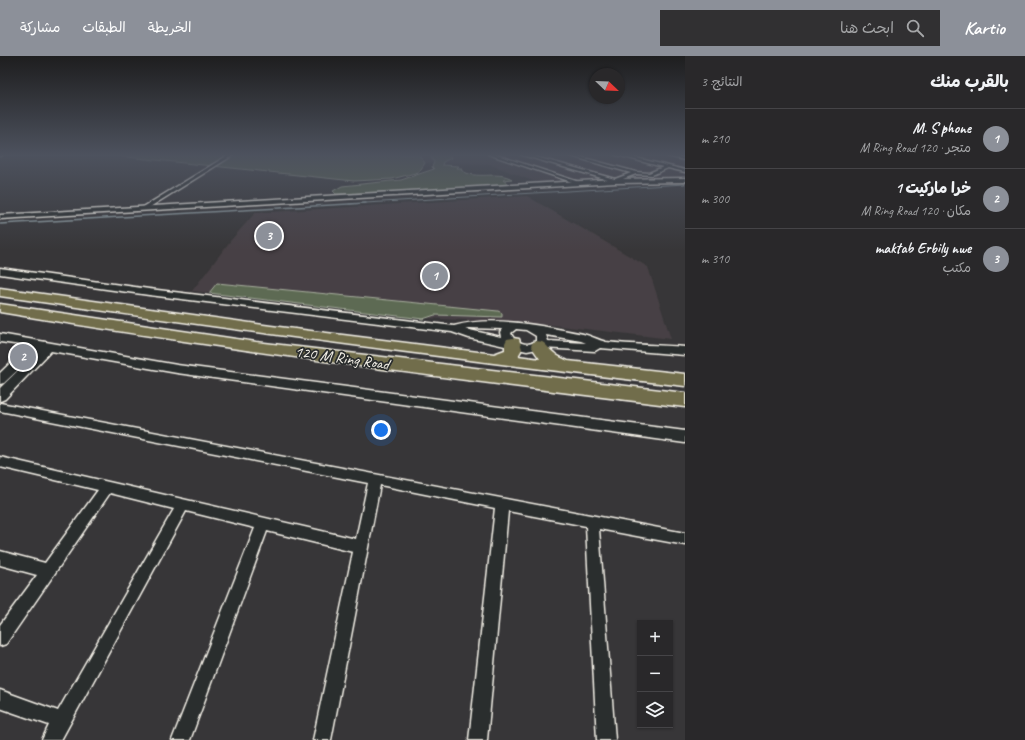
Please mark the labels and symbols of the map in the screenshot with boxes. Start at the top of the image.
north arrow [589,68,625,104]
pin: 3 [256,221,282,251]
pin: 1 [422,261,448,291]
street label: 120 M Ring Road [294,341,393,375]
pin: 2 [10,342,36,372]
your location [371,420,391,440]

